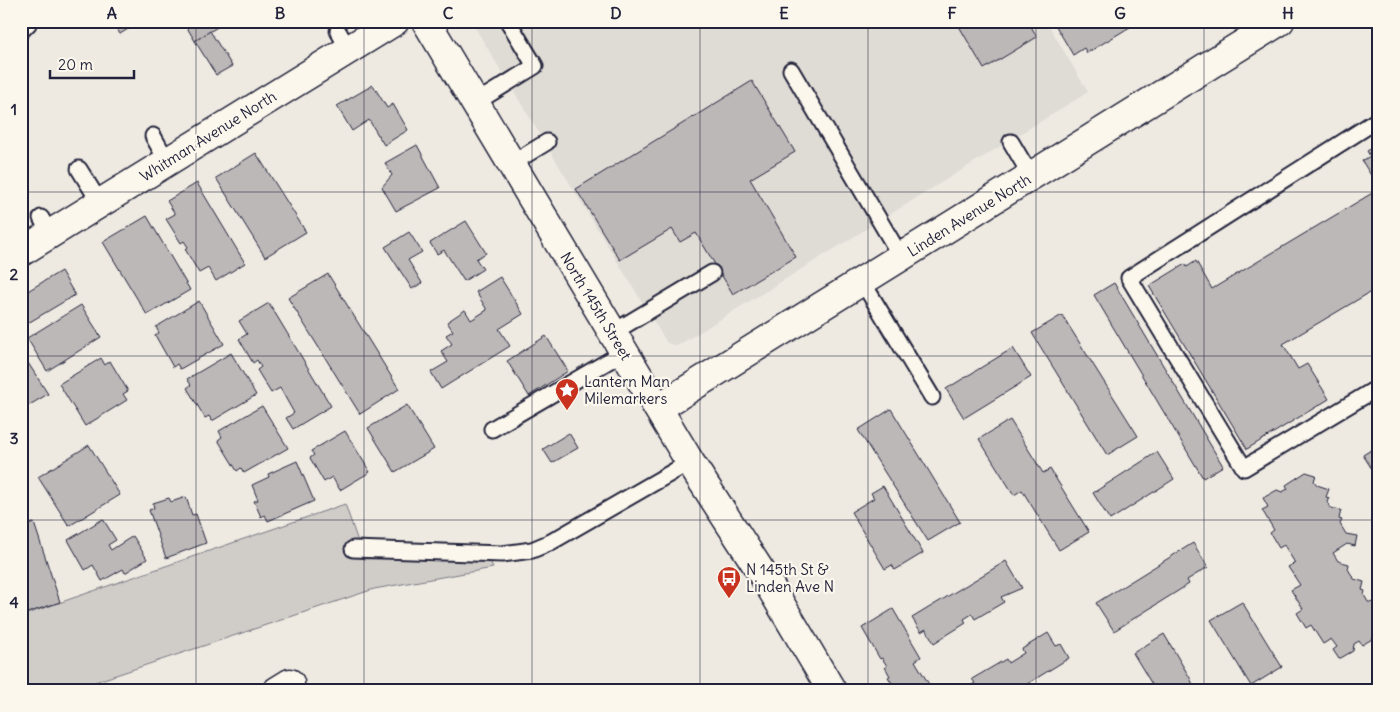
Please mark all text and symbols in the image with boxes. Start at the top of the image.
text: A [107,3,117,23]
text: B [275,3,286,23]
text: C [443,3,454,23]
text: D [610,3,622,23]
text: E [779,3,789,23]
text: F [947,3,957,23]
text: G [1114,3,1126,23]
text: H [1282,3,1294,23]
scale bar [50,48,134,80]
text: 20 m [58,55,93,74]
street label: Whitman Avenue North [136,86,280,186]
text: 1 [11,99,17,119]
street label: Linden Avenue North [904,169,1034,261]
street label: North 145th Street [556,249,636,363]
text: 2 [10,264,19,284]
place label: Lantern Man Milemarkers [584,372,670,408]
place icon: Lantern Man Milemarkers [554,377,580,411]
text: 3 [9,428,19,448]
place label: N 145th St & Linden Ave N [746,560,834,596]
bus stop icon: N 145th St & Linden Ave N [716,565,742,599]
text: 4 [9,592,19,612]

